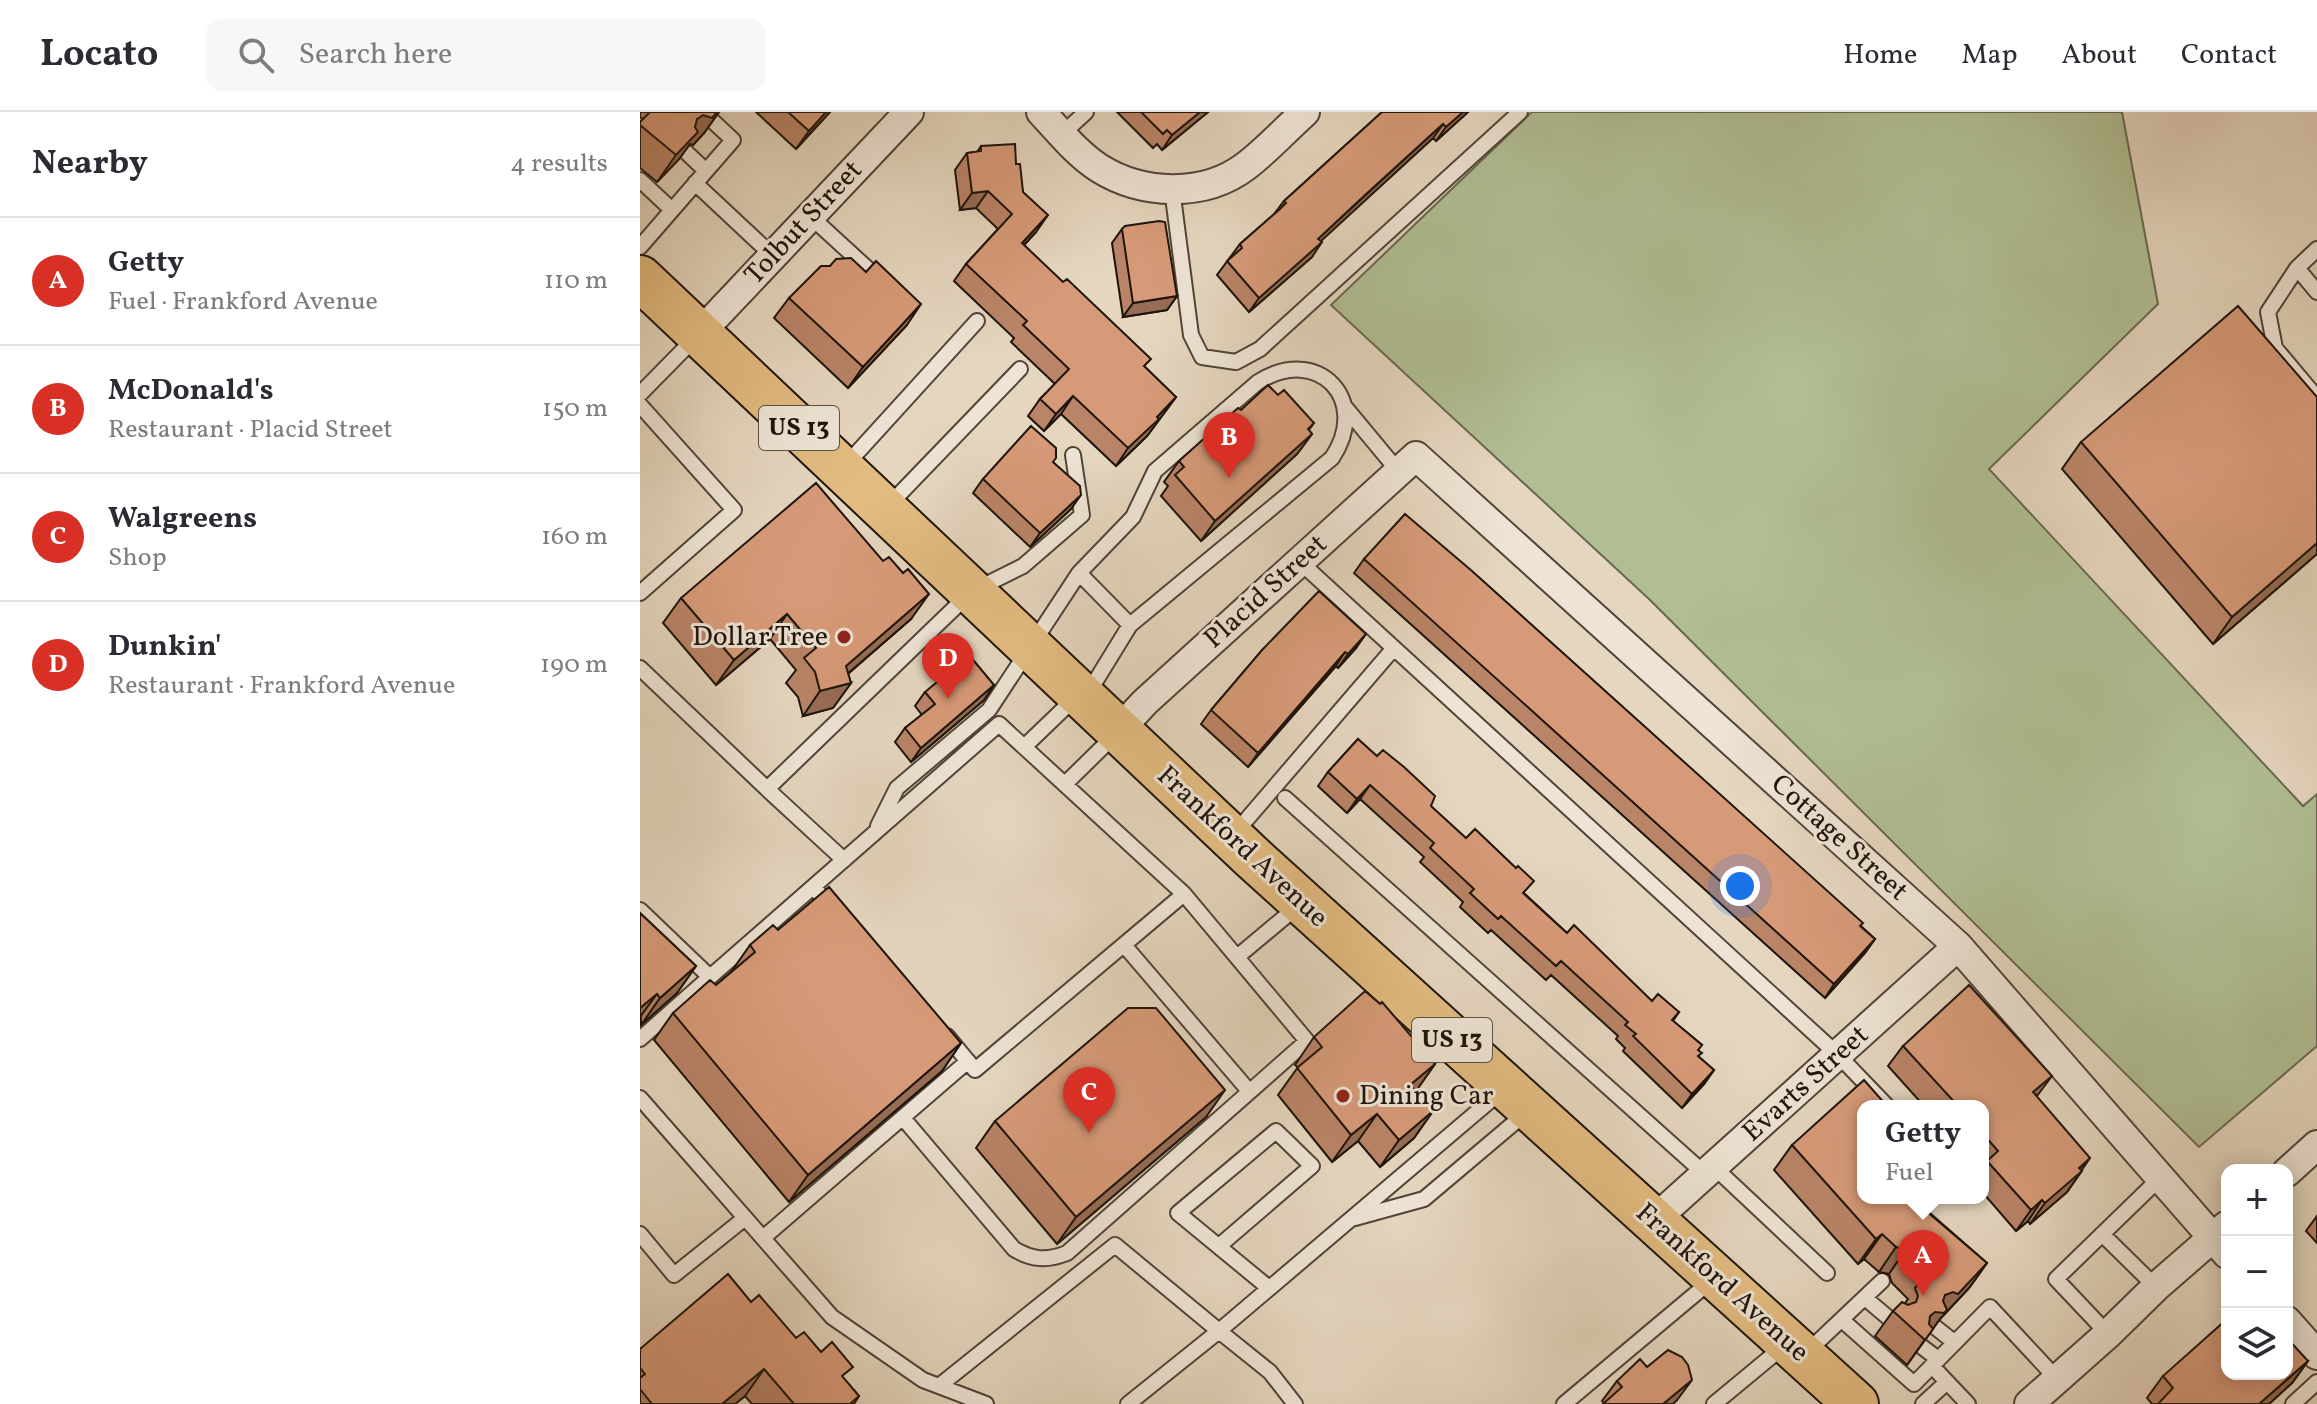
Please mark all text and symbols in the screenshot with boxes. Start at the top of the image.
search box [206,19,766,91]
text: Locato [40,29,158,82]
icon: search [234,33,278,77]
text: Search here [298,34,452,76]
text: Home [1843,36,1917,75]
text: Map [1961,36,2017,75]
text: About [2061,36,2137,75]
text: Contact [2181,36,2277,75]
text: Nearby [32,141,148,188]
text: 4 results [510,146,608,182]
street label: Tolbut Street [736,152,872,294]
text: Getty [108,242,184,284]
text: A [49,263,67,299]
text: 110 m [544,263,608,299]
text: Fuel · Frankford Avenue [108,284,378,320]
text: McDonald's [108,370,274,412]
text: B [49,391,67,427]
text: 150 m [542,391,608,427]
road number: US 13 [759,406,839,450]
text: Restaurant · Placid Street [108,412,393,448]
pin: B [1203,412,1255,478]
text: Walgreens [108,498,257,540]
text: C [50,519,66,555]
text: 160 m [541,519,608,555]
street label: Placid Street [1196,526,1336,658]
text: Shop [108,540,167,576]
place label: Dollar Tree [692,618,828,657]
text: Dunkin' [108,626,222,668]
marker: Dollar Tree [835,628,853,646]
pin: D [922,633,974,699]
text: D [48,647,68,683]
text: 190 m [540,647,608,683]
text: Restaurant · Frankford Avenue [108,668,455,704]
street label: Frankford Avenue [1148,757,1336,937]
street label: Cottage Street [1762,766,1916,910]
your location [1720,866,1760,906]
street label: Evarts Street [1734,1017,1878,1151]
road number: US 13 [1412,1018,1492,1062]
pin: C [1063,1067,1115,1133]
place label: Dining Car [1359,1077,1494,1116]
marker: Dining Car [1334,1087,1352,1105]
popup [1857,1100,1989,1204]
text: Getty [1885,1113,1961,1155]
text: Fuel [1885,1155,1934,1191]
map controls [2221,1164,2293,1380]
button: + [2221,1164,2293,1236]
street label: Frankford Avenue [1627,1194,1817,1372]
pin: A [1897,1230,1949,1296]
button: − [2221,1236,2293,1308]
button: layers [2221,1308,2293,1380]

